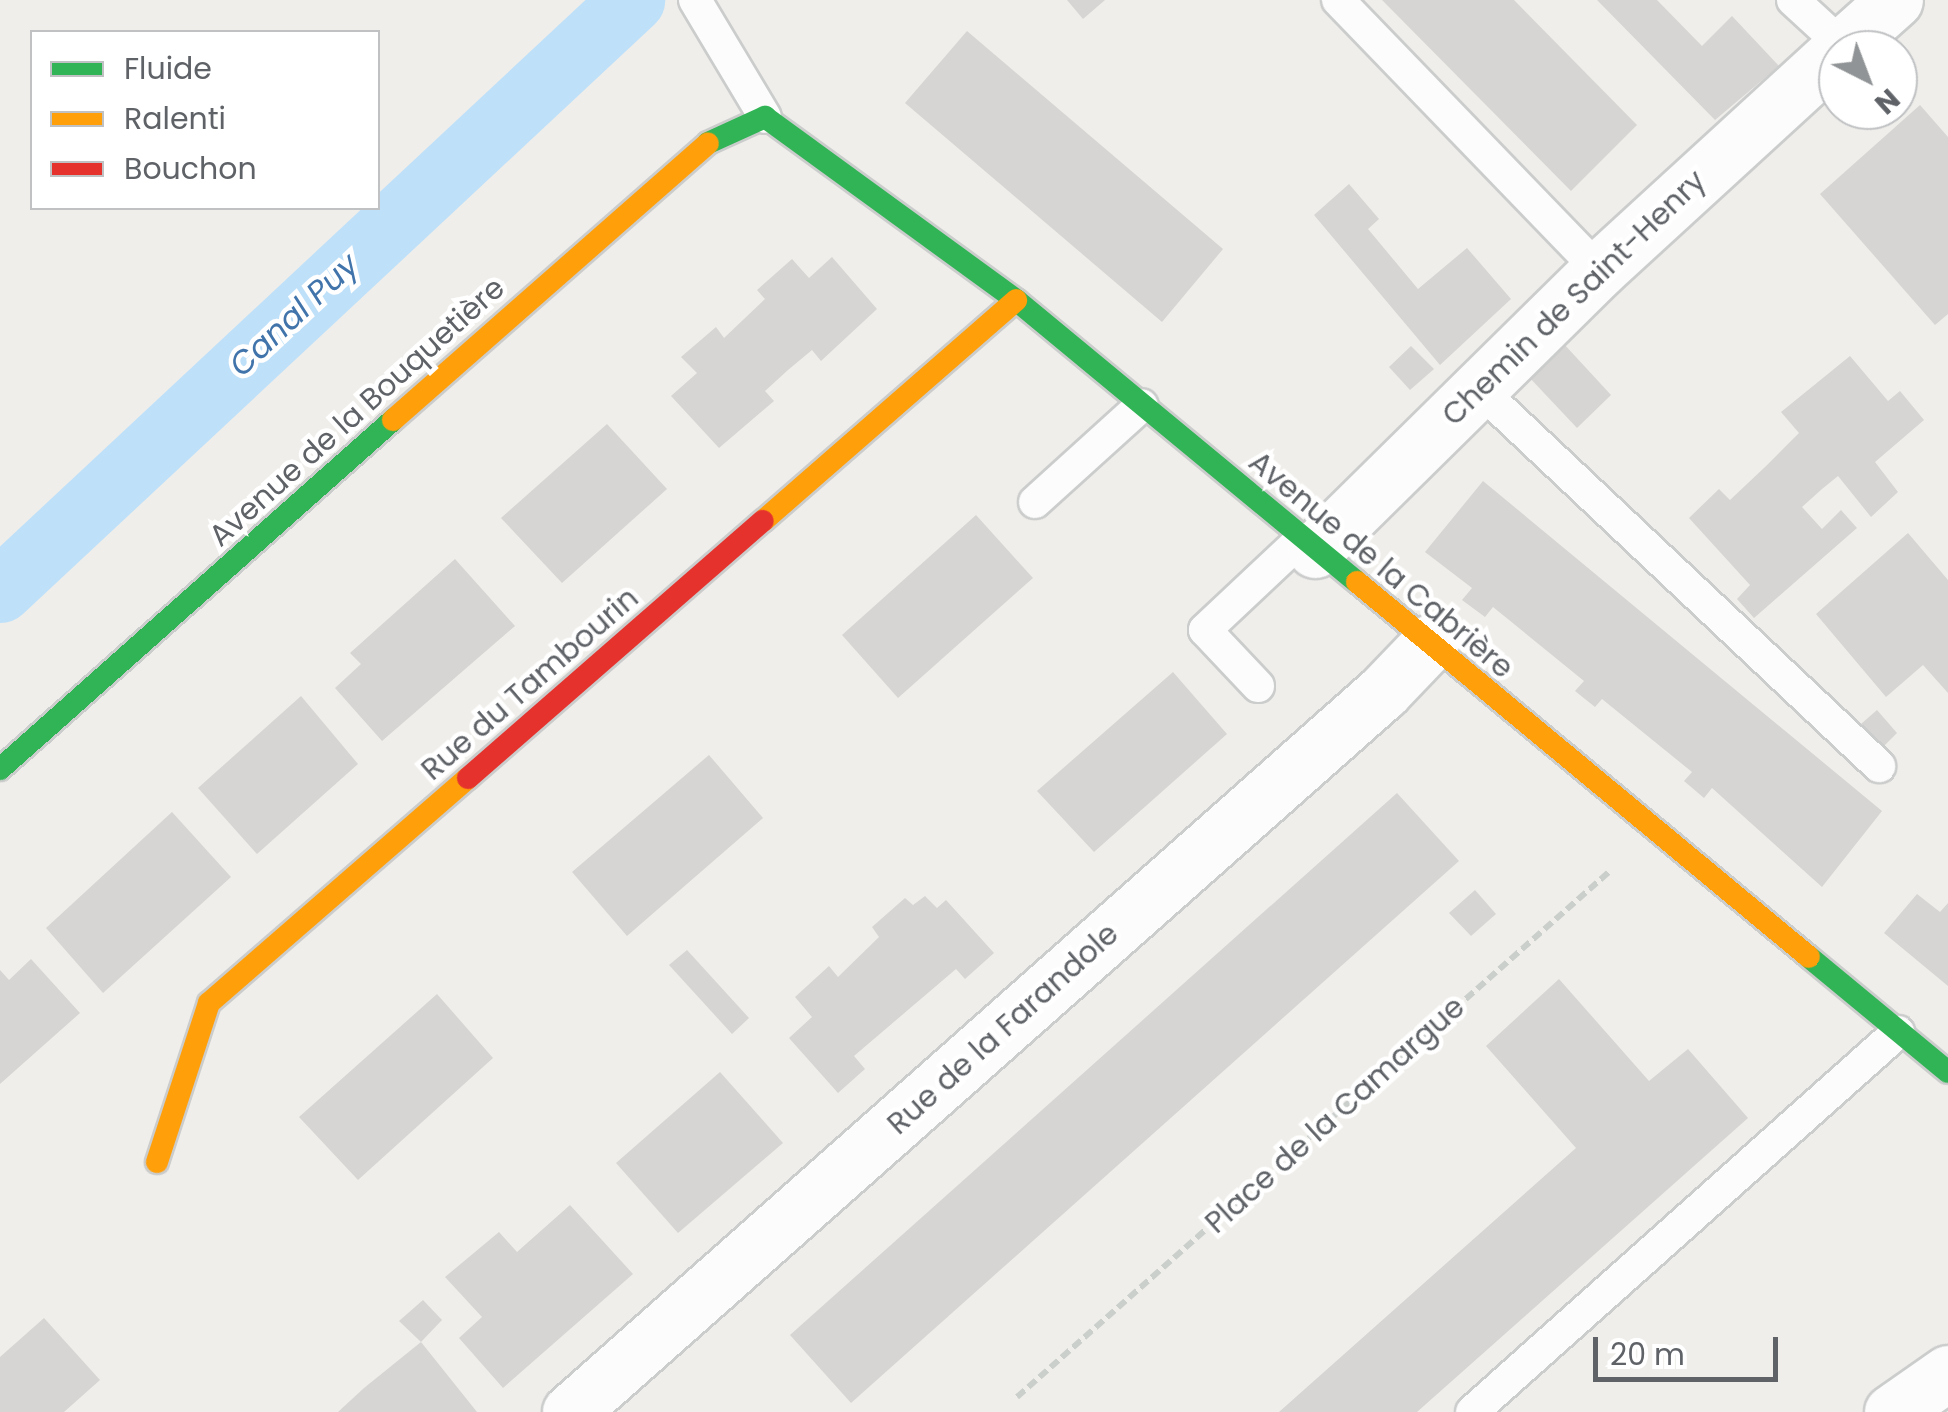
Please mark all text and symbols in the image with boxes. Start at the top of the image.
legend [30,30,380,210]
north arrow [1818,30,1918,130]
text: Fluide [124,47,212,90]
text: N [1866,80,1908,123]
text: Ralenti [124,97,226,140]
text: Bouchon [124,147,257,190]
street label: Chemin de Saint-Henry [1435,163,1713,433]
water label: Canal Puy [221,245,367,385]
street label: Avenue de la Bouquetière [202,270,512,554]
street label: Avenue de la Cabrière [1242,444,1520,686]
street label: Rue du Tambourin [414,580,646,788]
street label: Rue de la Farandole [880,916,1126,1142]
street label: Place de la Camargue [1198,989,1472,1241]
scale bar [1598,1317,1783,1379]
text: 20 m [1610,1333,1685,1376]

